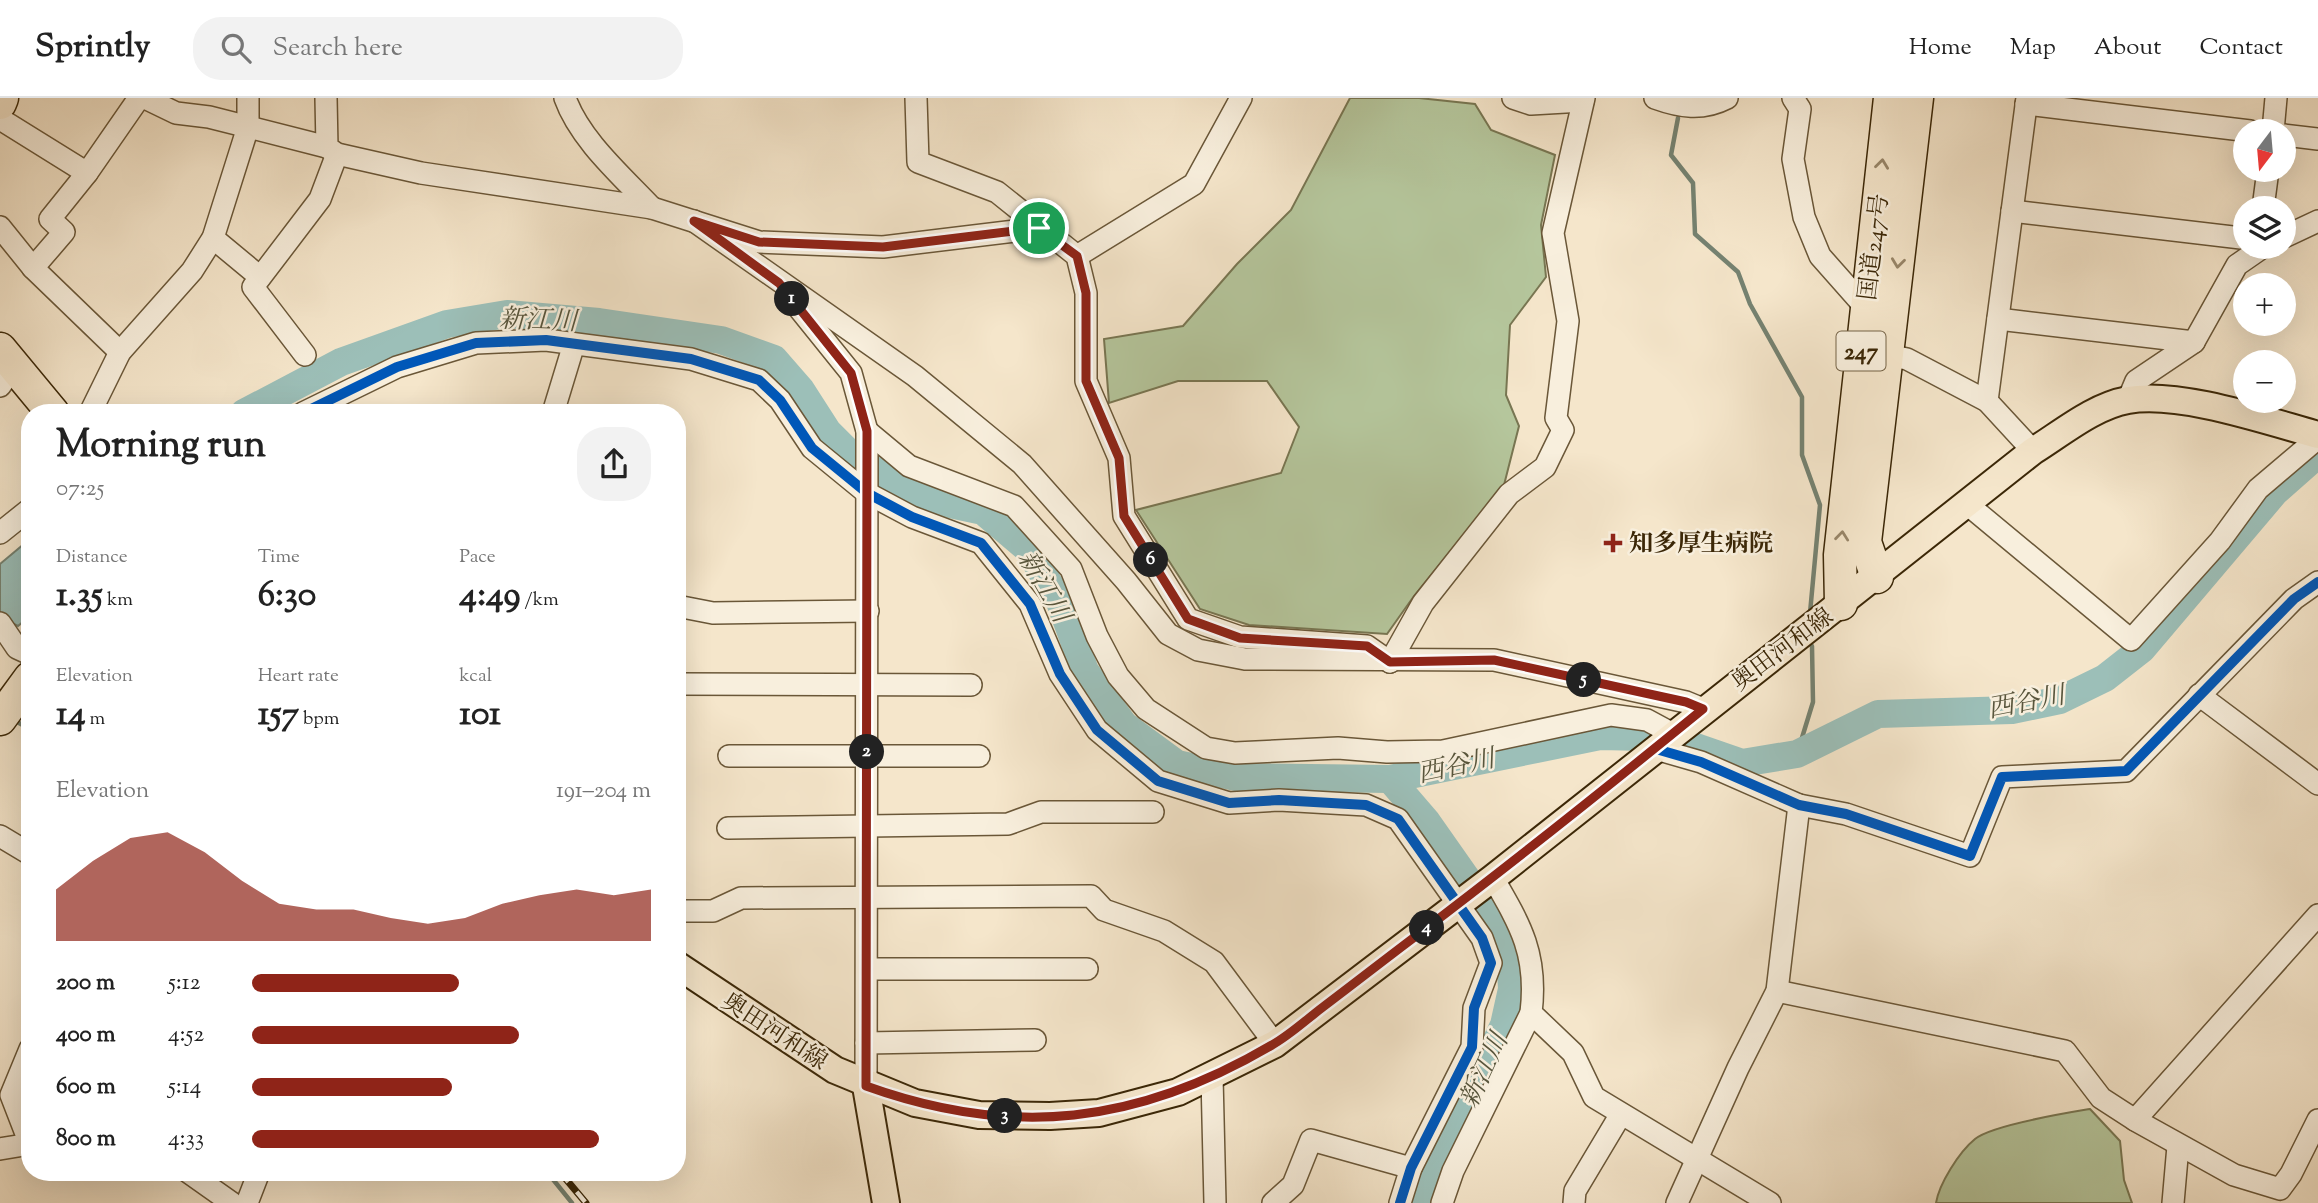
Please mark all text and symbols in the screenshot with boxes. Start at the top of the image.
search box [193,17,683,80]
text: Sprintly [35,24,151,72]
icon: search [217,29,255,67]
text: Search here [273,30,403,67]
text: Home [1909,31,1972,65]
text: Map [2010,31,2056,65]
text: About [2094,31,2161,65]
text: Contact [2199,31,2283,65]
north arrow [2233,119,2296,182]
map controls [2233,119,2296,413]
one-way arrow [1875,158,1890,170]
street label: 国道247号 [1852,192,1898,303]
button: layers [2233,196,2296,259]
pin [1009,198,1069,258]
icon: arrive [1020,209,1058,247]
one-way arrow [1890,257,1905,269]
button: + [2233,273,2296,336]
pin: 1 [774,282,810,316]
text: 1 [788,285,795,312]
water label: 新江川 [498,302,581,341]
road number: 247 [1836,332,1885,370]
button: − [2233,350,2296,413]
text: Morning run [56,420,266,474]
button: share [577,427,651,501]
text: 07:25 [56,473,104,506]
place label: 知多厚生病院 [1629,528,1773,562]
one-way arrow [1834,530,1849,541]
marker: 知多厚生病院 [1603,533,1623,553]
pin: 6 [1134,542,1168,578]
text: Distance [56,544,128,571]
text: Time [258,544,300,571]
text: Pace [459,544,496,571]
water label: 新江川 [1007,544,1080,633]
text: 6 [1146,546,1155,573]
text: 1.35 [56,571,103,622]
text: 6:30 [258,571,316,622]
text: 4:49 [459,571,520,622]
text: km [103,587,133,614]
text: /km [520,587,559,614]
street label: 奥田河和線 [1725,601,1841,700]
pin: 5 [1566,662,1602,698]
text: Elevation [56,663,133,690]
text: Heart rate [258,663,339,690]
text: kcal [459,663,492,690]
text: 5 [1580,666,1587,693]
water label: 西谷川 [1985,677,2071,729]
text: 14 [56,690,86,741]
text: 157 [258,690,299,741]
text: 101 [459,690,501,741]
text: m [86,706,105,733]
text: bpm [299,706,340,733]
pin: 2 [850,734,884,770]
text: 2 [862,738,871,765]
water label: 西谷川 [1415,741,1501,794]
text: Elevation [56,775,149,808]
text: 191–204 m [556,775,651,808]
pin: 4 [1410,910,1444,946]
text: 4 [1422,914,1431,941]
text: 200 m [56,967,115,1000]
text: 5:12 [168,967,200,1000]
street label: 奥田河和線 [714,986,833,1080]
text: 400 m [56,1019,116,1052]
text: 4:52 [168,1019,204,1052]
water label: 新江川 [1452,1025,1520,1114]
text: 600 m [56,1071,116,1104]
text: 5:14 [168,1071,201,1104]
pin: 3 [988,1098,1023,1134]
text: 3 [1001,1102,1008,1129]
text: 800 m [56,1123,116,1156]
text: 4:33 [168,1123,204,1156]

